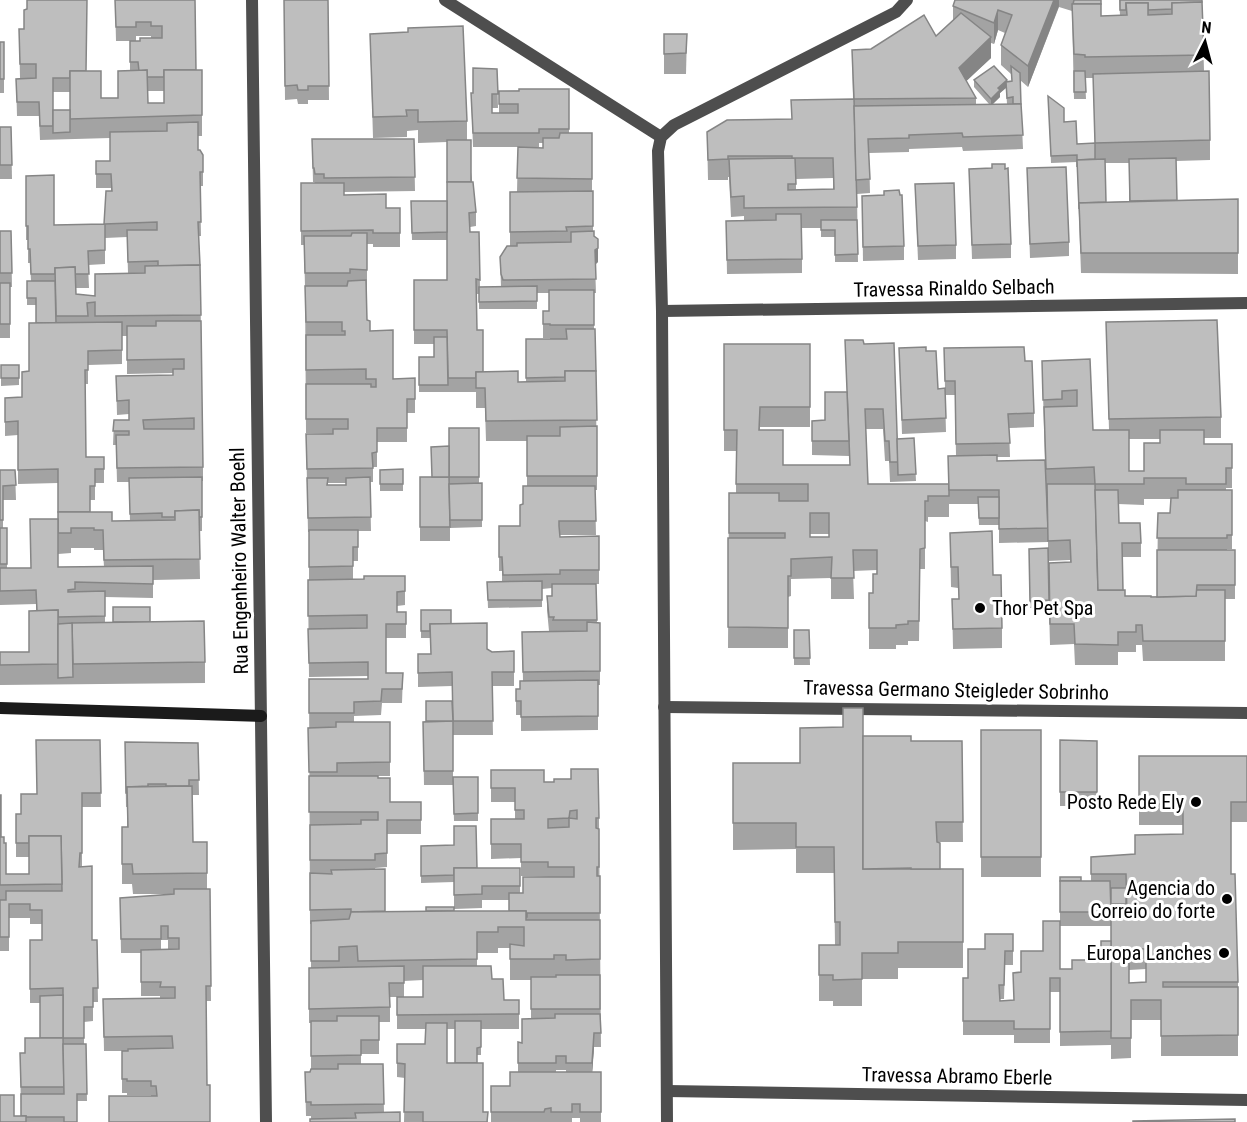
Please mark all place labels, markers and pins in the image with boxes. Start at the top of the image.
place label: Thor Pet Spa [992,596,1093,620]
marker: Thor Pet Spa [973,601,987,615]
place label: Posto Rede Ely [1067,790,1184,814]
marker: Posto Rede Ely [1189,795,1203,809]
place label: Agencia do Correio do forte [1090,876,1215,923]
marker: Agencia do Correio do forte [1220,892,1234,906]
place label: Europa Lanches [1086,941,1212,965]
marker: Europa Lanches [1217,946,1231,960]

